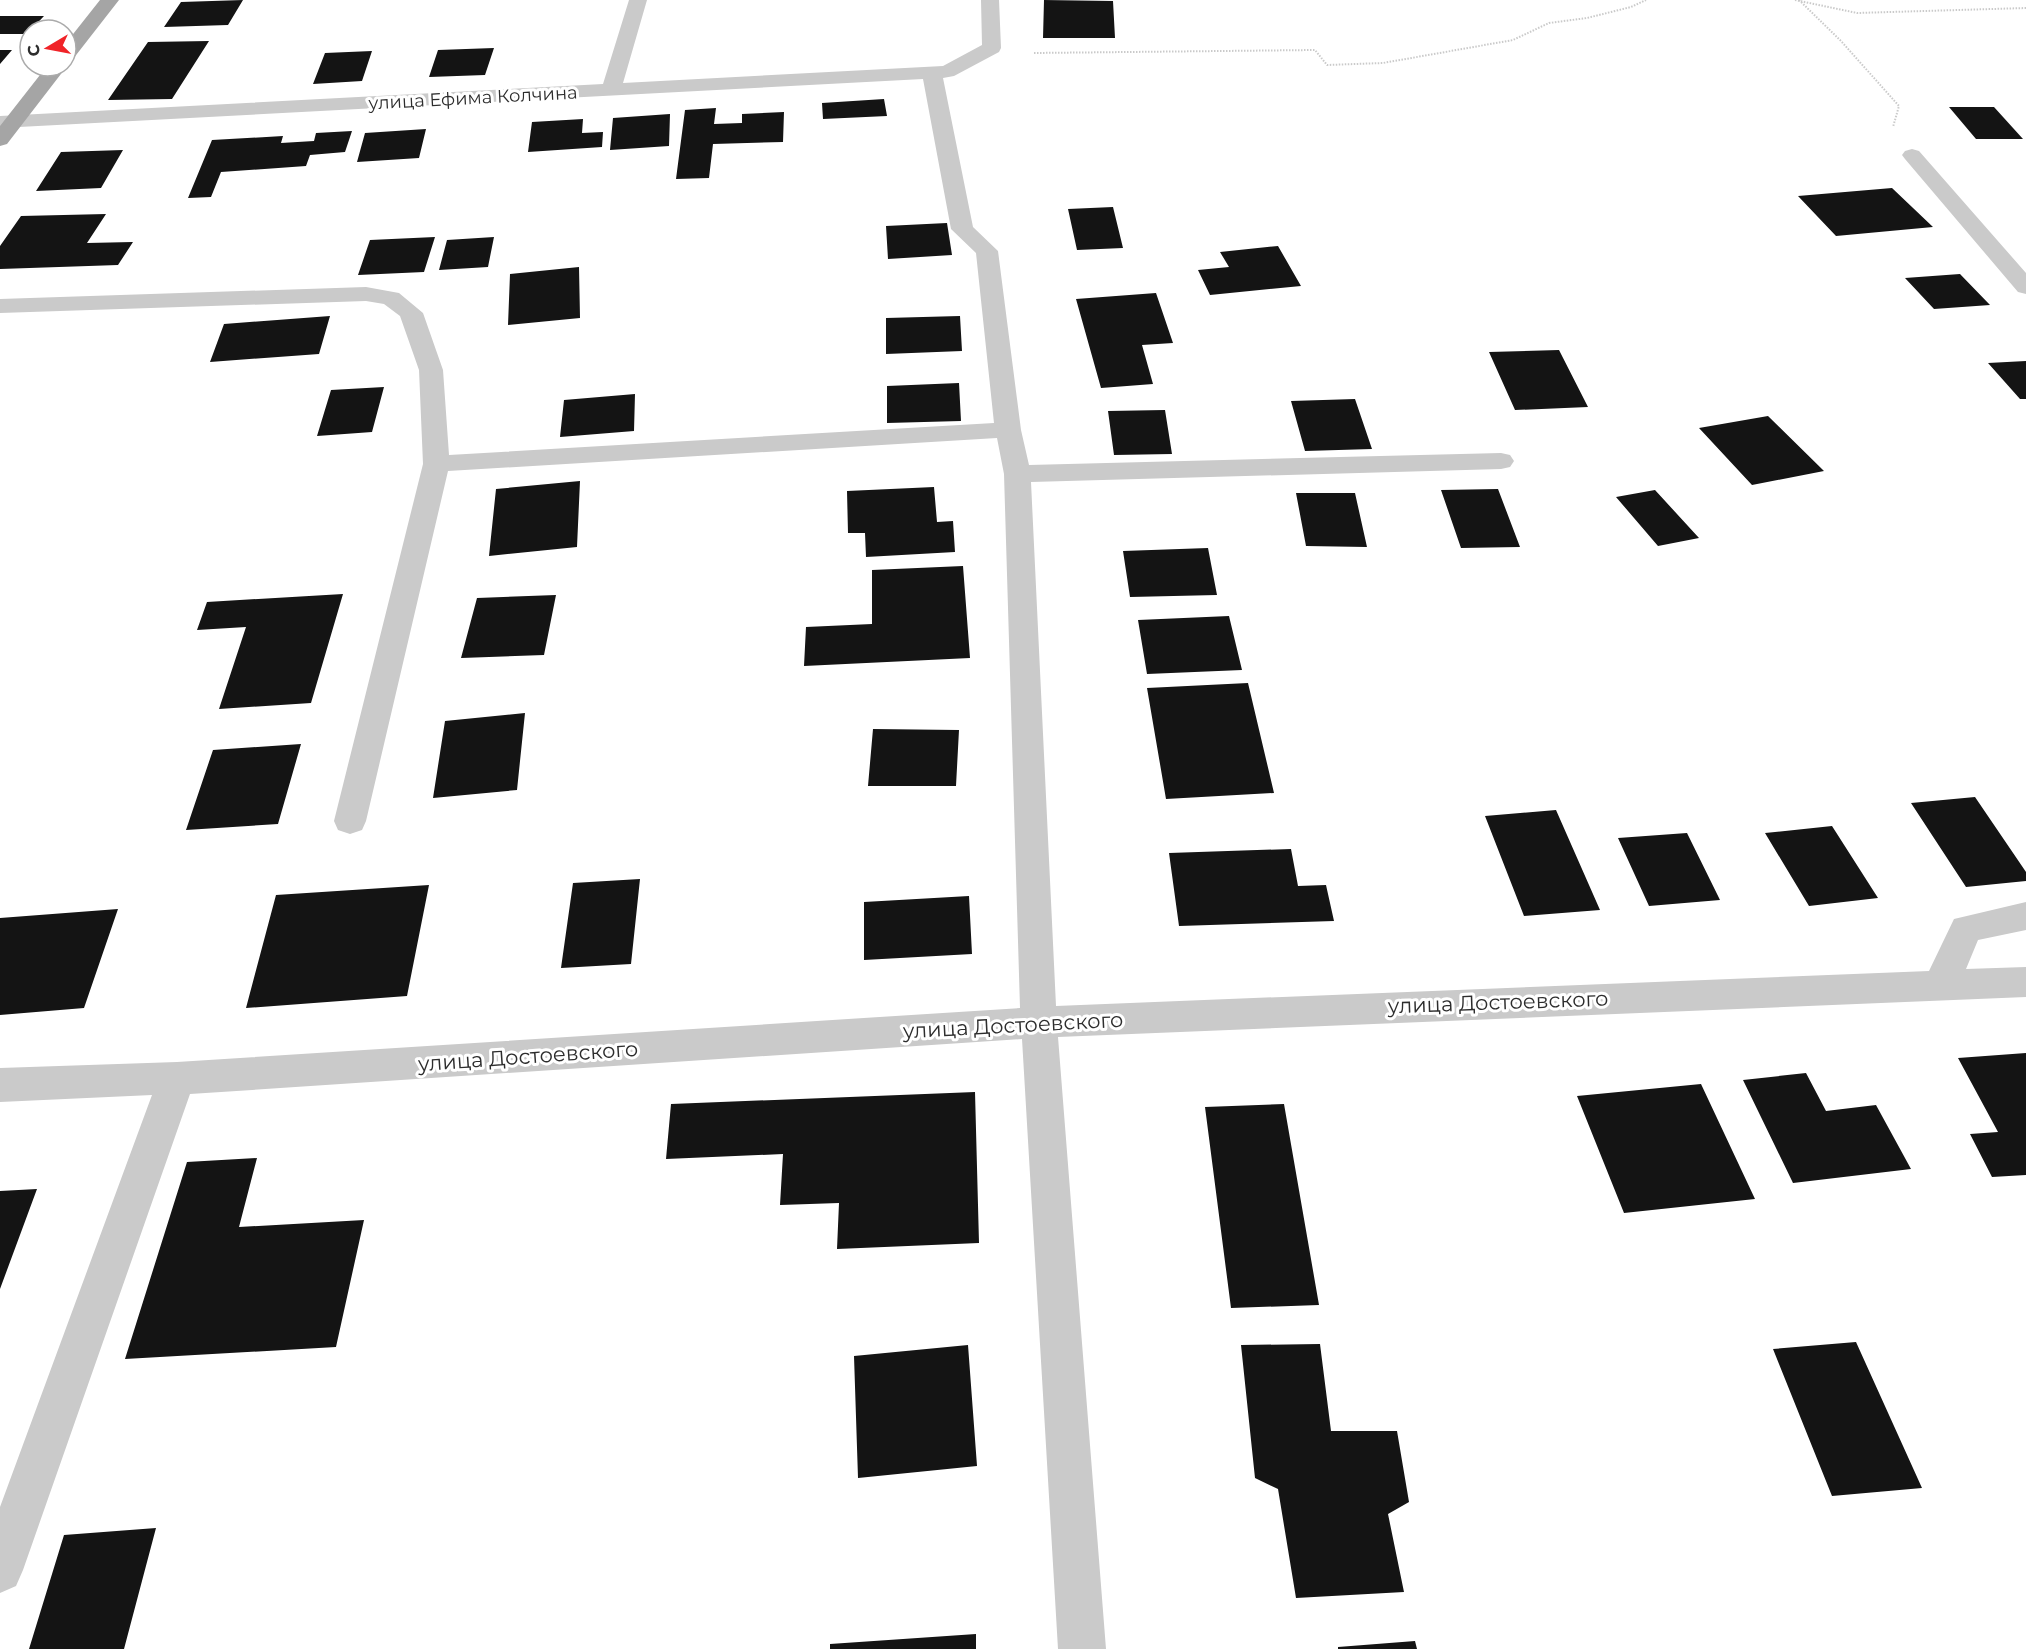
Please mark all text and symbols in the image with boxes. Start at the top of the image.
north arrow [18,18,78,78]
text: С [23,43,44,58]
street label: улица Ефима Колчина [367,82,578,115]
street label: улица Достоевского [1386,986,1609,1018]
street label: улица Достоевского [901,1007,1124,1043]
street label: улица Достоевского [416,1036,639,1076]

